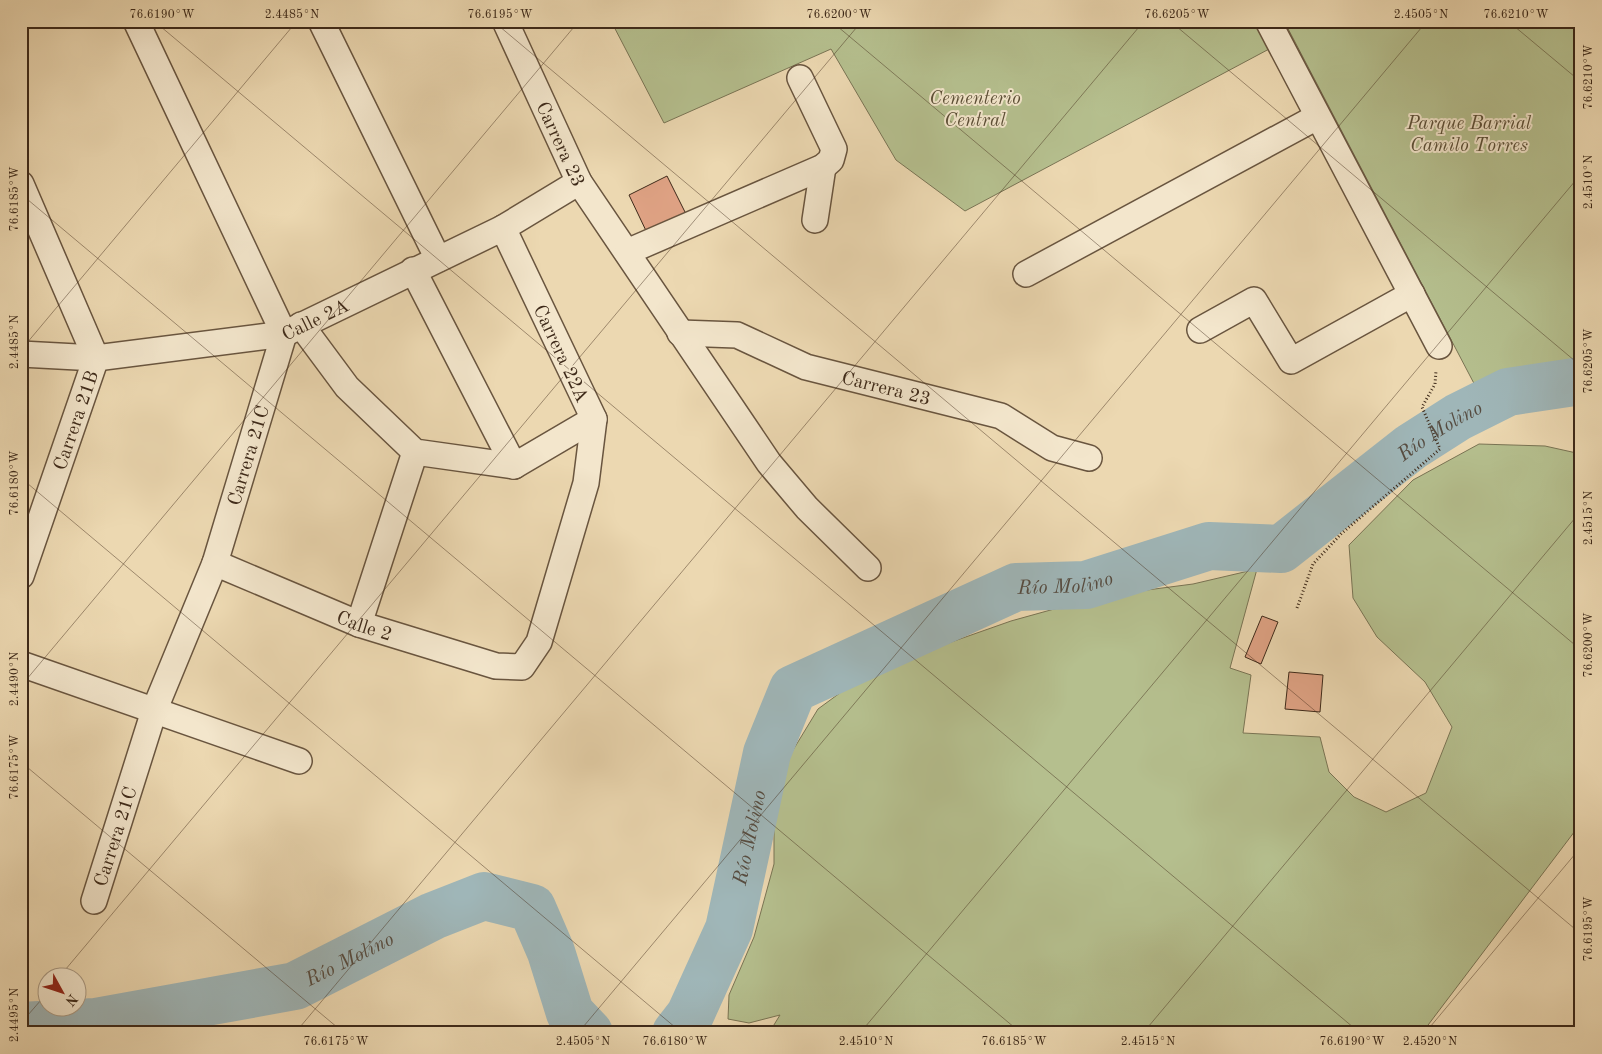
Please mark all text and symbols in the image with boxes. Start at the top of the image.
text: 2.4485°N [265,8,319,21]
text: 76.6195°W [468,8,533,21]
text: 76.6205°W [1145,8,1210,21]
text: 2.4505°N [1394,8,1448,21]
text: 76.6190°W [130,9,195,21]
text: 76.6200°W [807,9,872,21]
text: 76.6210°W [1484,9,1549,21]
text: 76.6210°W [1583,44,1595,109]
park label: Cementerio Central [929,90,1021,131]
street label: Carrera 23 [531,99,587,190]
park label: Parque Barrial Camilo Torres [1406,115,1532,156]
text: 2.4510°N [1582,155,1595,209]
text: 76.6185°W [8,166,21,231]
street label: Calle 2A [279,297,353,346]
street label: Carrera 22A [529,302,591,406]
text: 2.4485°N [8,315,21,369]
text: 76.6205°W [1582,328,1595,393]
street label: Carrera 21B [51,369,103,473]
street label: Carrera 23 [839,369,932,410]
water label: Río Molino [1393,398,1486,466]
street label: Carrera 21C [226,403,274,508]
text: 76.6180°W [9,450,21,515]
text: 2.4515°N [1582,491,1595,545]
water label: Río Molino [1016,569,1116,599]
street label: Calle 2 [333,609,394,646]
text: 76.6200°W [1583,612,1595,677]
text: 2.4490°N [9,652,21,706]
text: 76.6175°W [8,734,21,799]
street label: Carrera 21C [92,785,142,889]
water label: Río Molino [731,789,771,888]
text: 76.6195°W [1582,896,1595,961]
water label: Río Molino [302,930,397,991]
north arrow [38,966,88,1016]
text: 2.4495°N [8,988,21,1042]
text: N [62,991,80,1009]
text: 76.6175°W [304,1035,369,1048]
text: 2.4505°N [556,1035,610,1048]
text: 2.4510°N [839,1035,893,1048]
text: 76.6185°W [982,1035,1047,1048]
text: 2.4515°N [1121,1035,1175,1048]
text: 2.4520°N [1403,1035,1457,1048]
text: 76.6180°W [643,1036,708,1048]
text: 76.6190°W [1320,1036,1385,1048]

